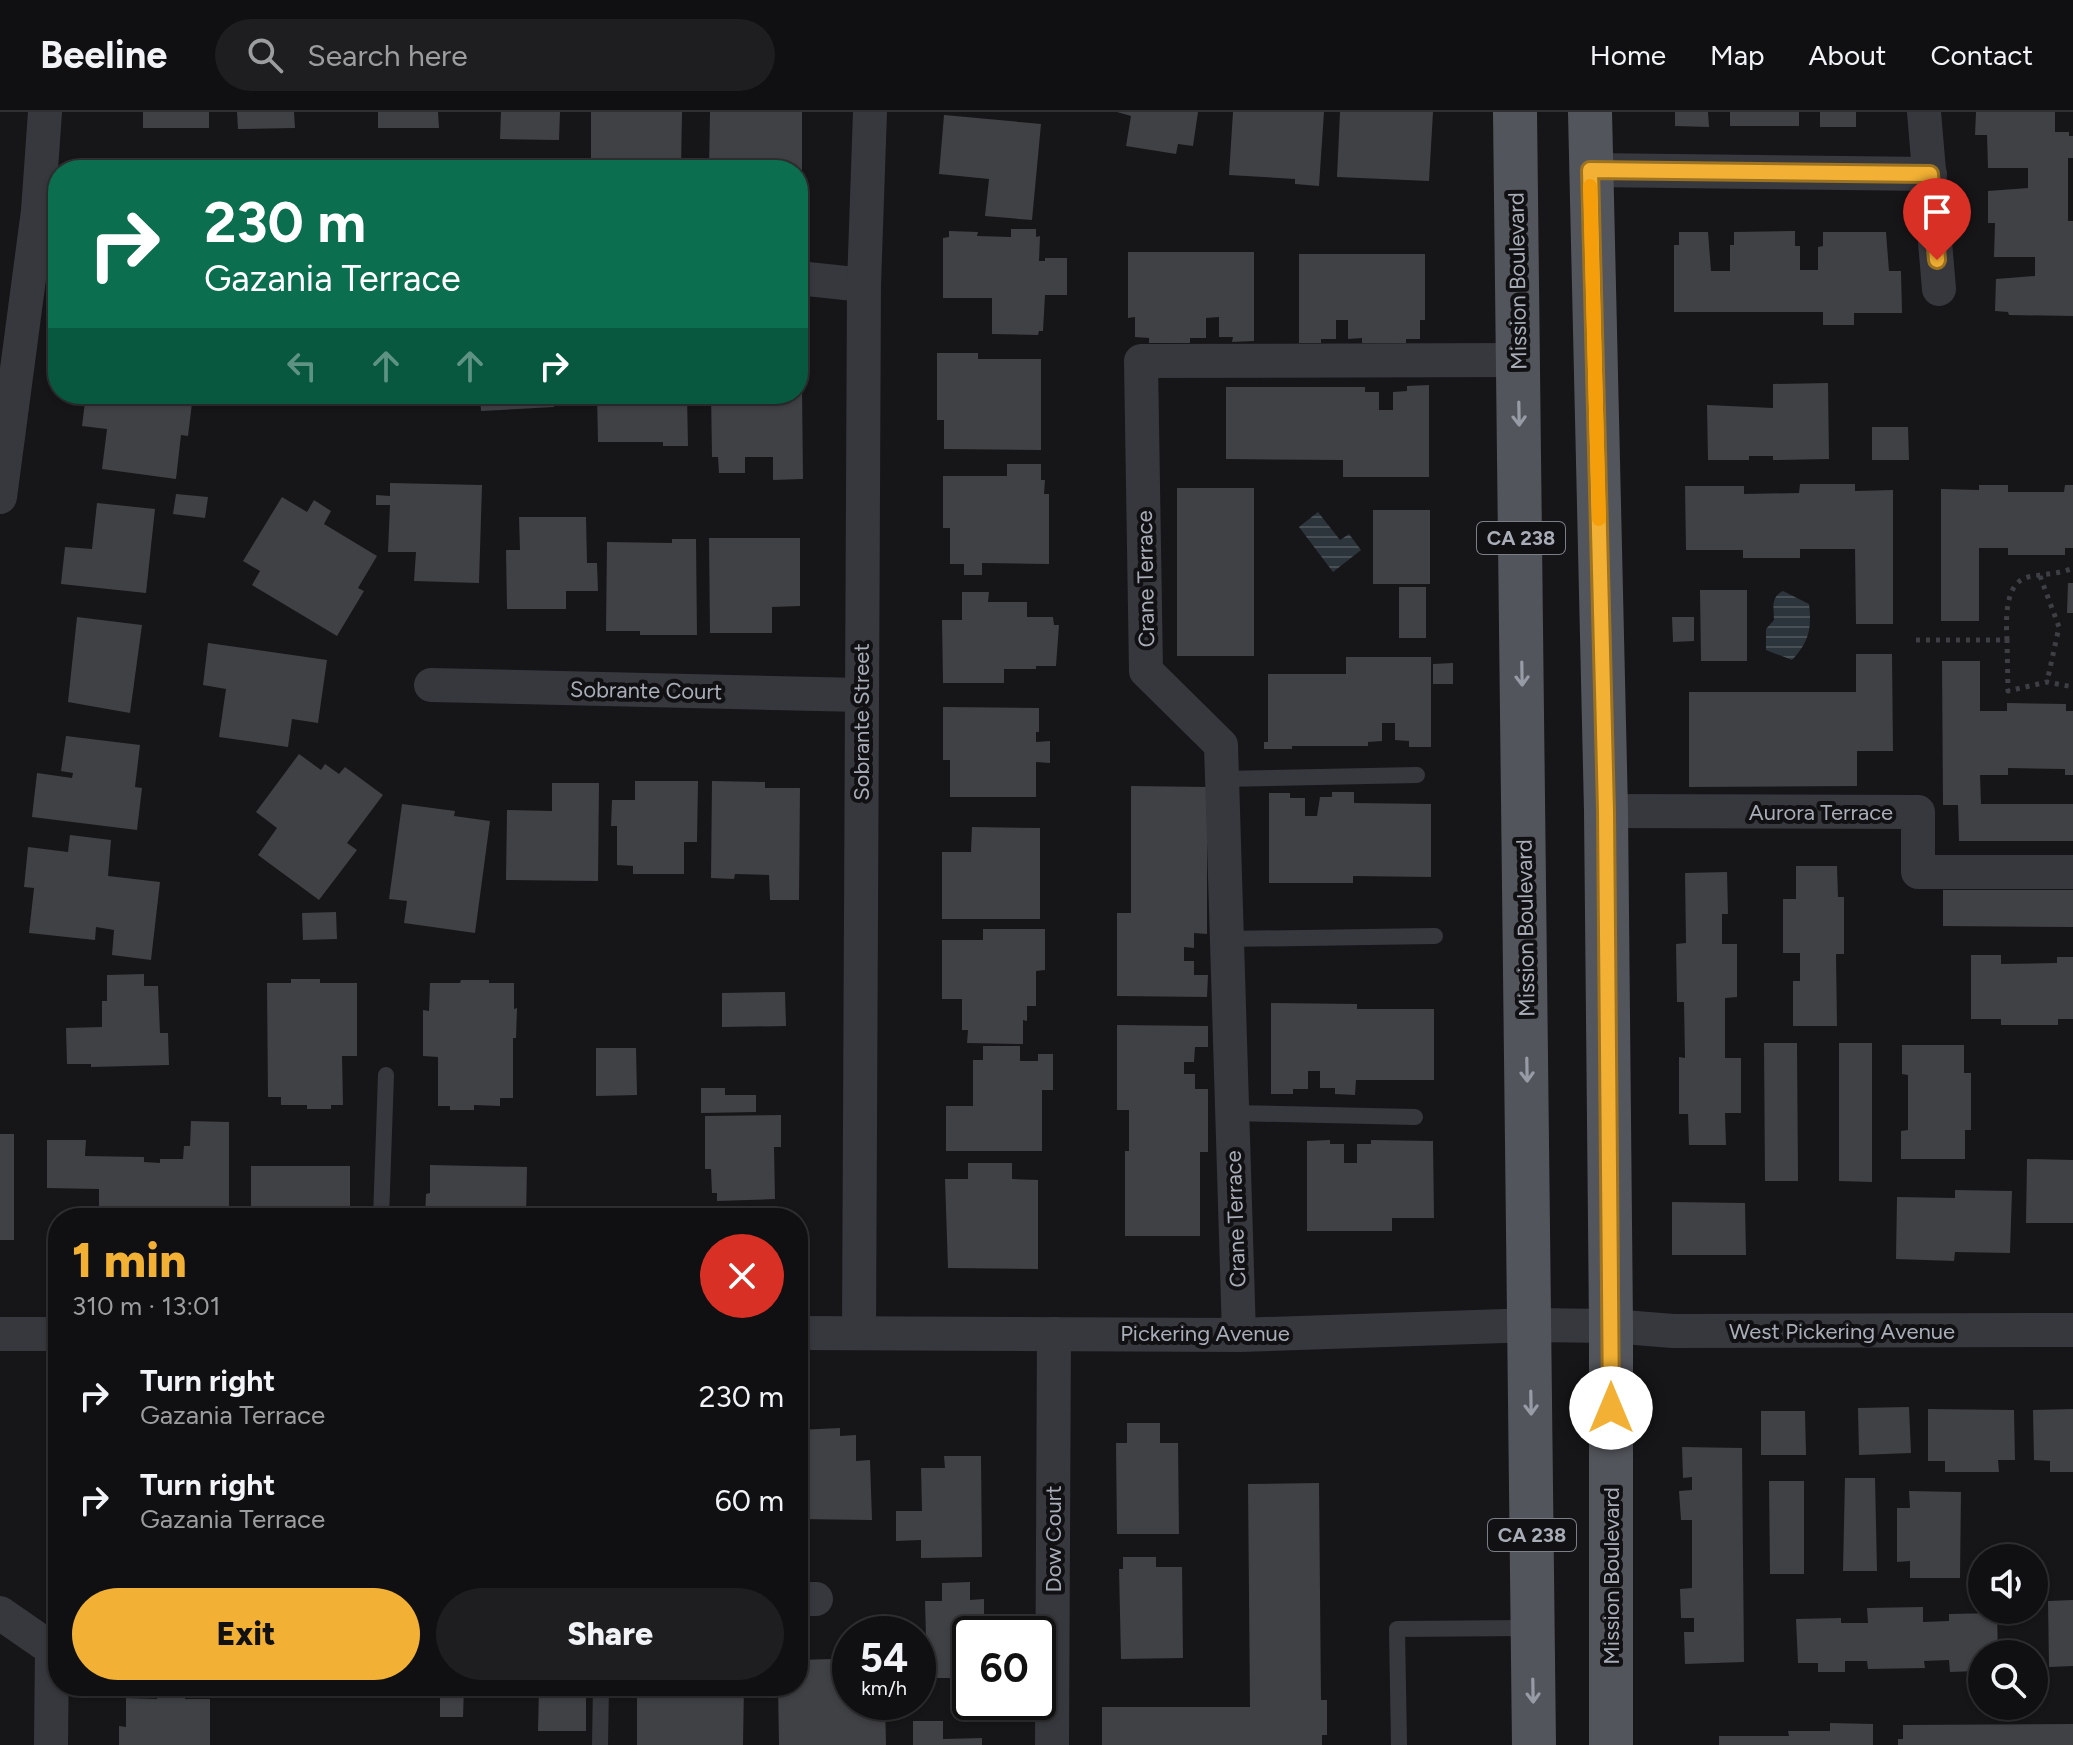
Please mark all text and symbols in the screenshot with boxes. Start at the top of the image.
search box [215,19,775,91]
text: Beeline [40,32,167,78]
icon: search [243,33,287,77]
text: Search here [307,37,468,74]
text: Home [1590,38,1666,72]
text: Map [1710,38,1765,72]
text: About [1809,38,1886,72]
text: Contact [1930,38,2033,72]
pin [1903,178,1971,260]
text: 230 m [204,189,366,256]
icon: arrive [1915,190,1959,234]
icon: right [72,192,176,296]
street label: Mission Boulevard [1502,192,1533,370]
text: Gazania Terrace [204,257,461,300]
icon: left [280,344,324,388]
icon: ahead [364,344,408,388]
icon: ahead [448,344,492,388]
icon: right [532,344,576,388]
one-way arrow [1511,400,1527,427]
street label: Crane Terrace [1131,510,1160,648]
road number: CA 238 [1477,522,1565,554]
street label: Sobrante Street [848,643,875,801]
one-way arrow [1515,660,1530,687]
street label: Sobrante Court [570,676,722,705]
street label: Aurora Terrace [1749,799,1893,826]
street label: Mission Boulevard [1510,839,1541,1017]
one-way arrow [1519,1056,1535,1083]
street label: Crane Terrace [1220,1150,1251,1288]
text: 1 min [72,1231,187,1289]
button: close [700,1234,784,1318]
text: 310 m · 13:01 [72,1290,220,1322]
street label: West Pickering Avenue [1729,1318,1955,1345]
street label: Pickering Avenue [1120,1320,1290,1347]
text: Turn right [140,1362,275,1399]
position arrow [1569,1366,1653,1450]
icon: right [72,1374,116,1418]
text: 230 m [699,1378,784,1415]
one-way arrow [1523,1389,1539,1416]
text: Gazania Terrace [140,1399,325,1431]
text: Turn right [140,1466,275,1503]
icon: right [72,1478,116,1522]
text: 60 m [715,1482,784,1519]
street label: Dow Court [1040,1486,1067,1592]
street label: Mission Boulevard [1598,1487,1625,1665]
text: Gazania Terrace [140,1503,325,1535]
road number: CA 238 [1488,1519,1576,1551]
map controls [1968,1544,2048,1720]
button: sound [1968,1544,2048,1624]
button: Exit [72,1588,420,1680]
button: Share [436,1588,784,1680]
speed limit sign: 60 [952,1616,1056,1720]
text: 54 [860,1634,908,1682]
button: search [1968,1640,2048,1720]
text: km/h [861,1676,907,1700]
one-way arrow [1526,1677,1541,1704]

